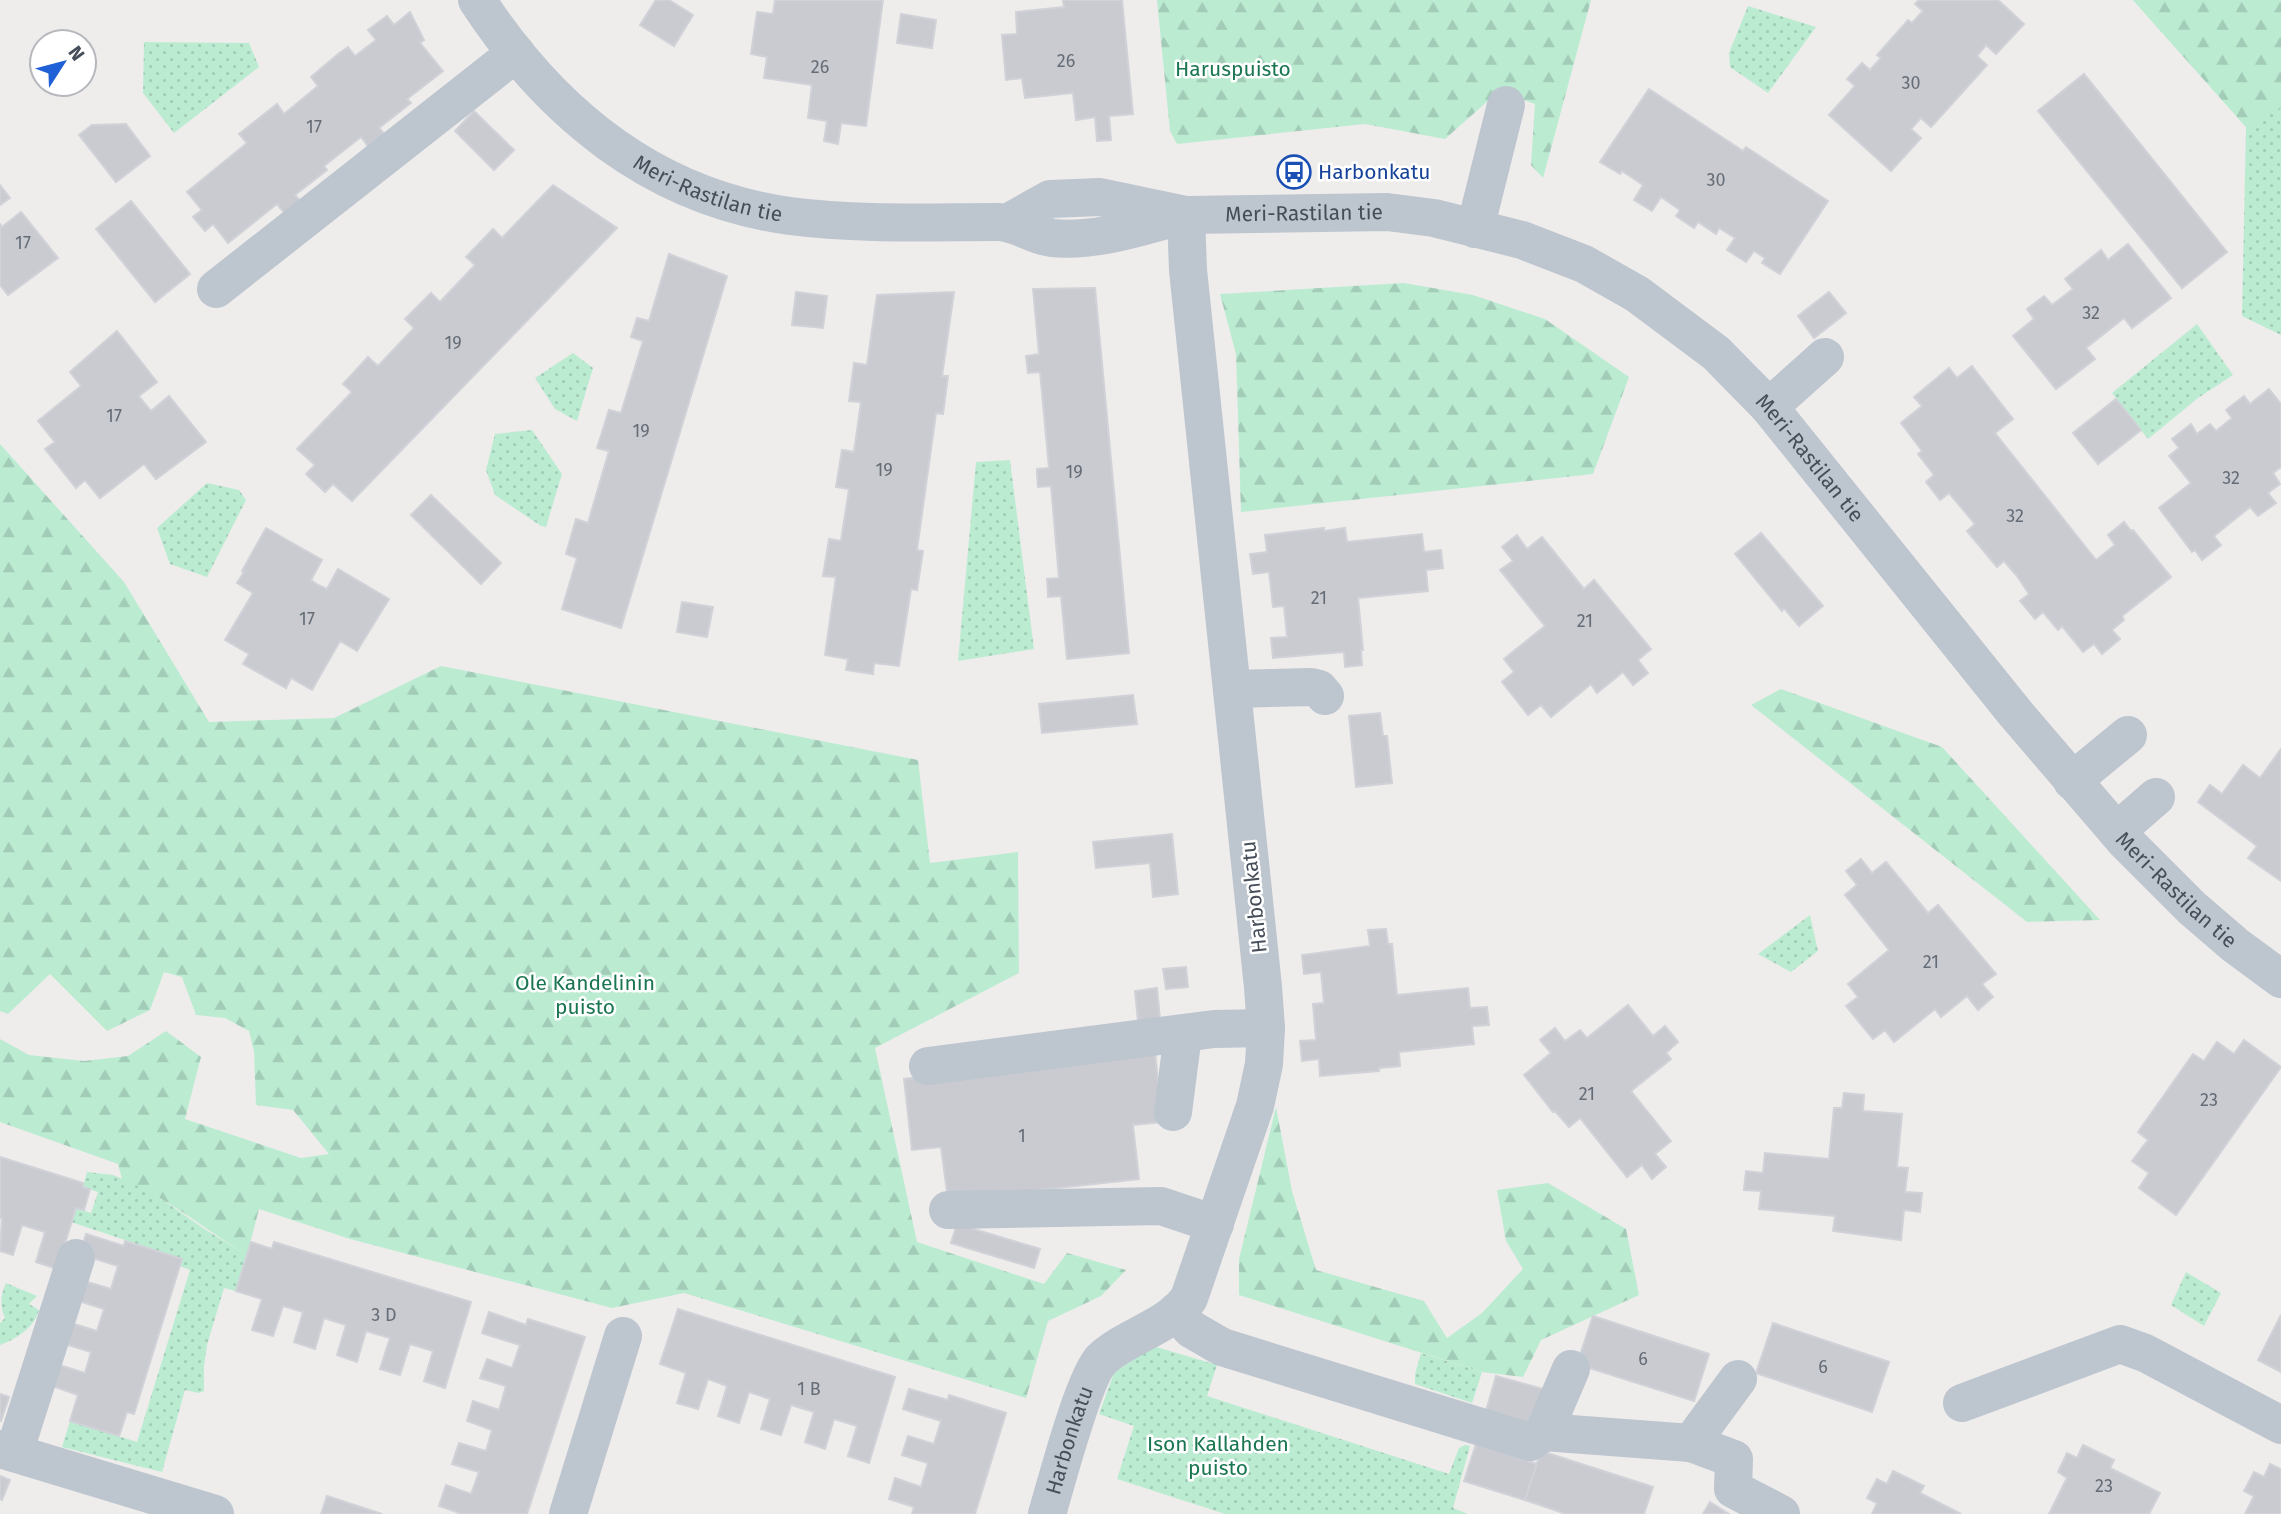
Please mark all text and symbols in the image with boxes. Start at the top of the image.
north arrow [28,28,98,98]
text: N [63,41,89,65]
house number: 26 [1057,50,1075,72]
house number: 26 [811,56,829,78]
park label: Haruspuisto [1175,56,1291,82]
house number: 30 [1901,72,1921,94]
house number: 17 [306,116,322,138]
street label: Meri-Rastilan tie [629,149,784,228]
bus stop icon: Harbonkatu [1275,153,1313,191]
place label: Harbonkatu [1318,159,1431,185]
house number: 30 [1706,169,1726,191]
street label: Meri-Rastilan tie [1225,199,1383,227]
house number: 17 [15,232,31,254]
house number: 32 [2082,302,2100,324]
house number: 19 [444,332,462,354]
street label: Meri-Rastilan tie [1750,388,1870,528]
house number: 17 [106,405,122,427]
house number: 19 [632,420,650,442]
house number: 19 [875,459,893,481]
house number: 19 [1065,461,1083,483]
house number: 32 [2222,467,2240,489]
house number: 32 [2006,505,2024,527]
house number: 21 [1311,587,1327,609]
house number: 17 [299,608,315,630]
house number: 21 [1577,610,1593,632]
street label: Meri-Rastilan tie [2110,826,2242,954]
street label: Harbonkatu [1235,840,1273,954]
house number: 21 [1923,951,1939,973]
park label: Ole Kandelinin puisto [515,970,655,1020]
house number: 21 [1579,1083,1595,1105]
house number: 23 [2200,1089,2218,1111]
house number: 1 [1018,1125,1026,1147]
house number: 3 D [371,1304,397,1326]
house number: 6 [1638,1348,1648,1370]
house number: 6 [1818,1356,1828,1378]
house number: 1 B [797,1378,821,1400]
street label: Harbonkatu [1040,1382,1099,1498]
park label: Ison Kallahden puisto [1147,1431,1289,1481]
house number: 23 [2095,1475,2113,1497]

